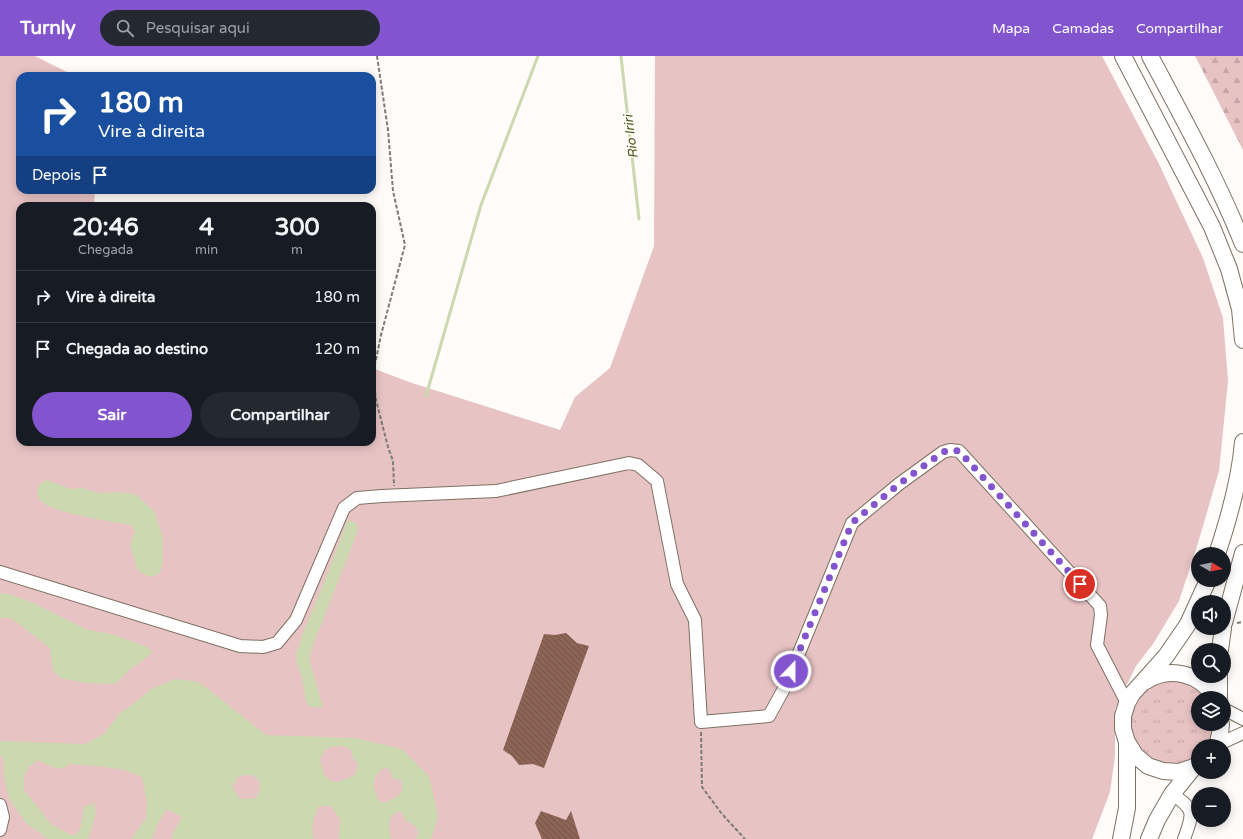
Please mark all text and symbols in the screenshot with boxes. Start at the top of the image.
search box [100,10,380,46]
text: Turnly [20,17,76,39]
icon: search [114,17,136,39]
text: Pesquisar aqui [146,19,250,37]
text: Mapa [992,20,1030,37]
text: Camadas [1052,20,1114,37]
text: Compartilhar [1136,20,1223,37]
text: 180 m [98,86,184,120]
icon: right [32,88,84,140]
water label: Rio Iriri [620,112,642,160]
text: Vire à direita [98,120,205,142]
icon: arrive [89,164,111,186]
text: Depois [32,166,81,184]
text: 20:46 [72,213,139,242]
text: 4 [199,213,214,242]
text: 300 [274,213,320,242]
text: Chegada [78,242,133,258]
text: min [195,242,218,258]
text: m [291,242,303,258]
icon: right [32,286,54,308]
text: Vire à direita [66,288,155,306]
text: 180 m [314,288,360,306]
icon: arrive [32,338,54,360]
text: Chegada ao destino [66,340,208,358]
text: 120 m [314,340,360,358]
button: Sair [32,392,192,438]
button: Compartilhar [200,392,360,438]
north arrow [1191,547,1231,587]
map controls [1191,547,1231,827]
pin [1063,567,1097,601]
icon: arrive [1069,573,1091,595]
button: sound [1191,595,1231,635]
button: search [1191,643,1231,683]
position arrow [770,650,812,692]
button: layers [1191,691,1231,731]
button: + [1191,739,1231,779]
button: − [1191,787,1231,827]

